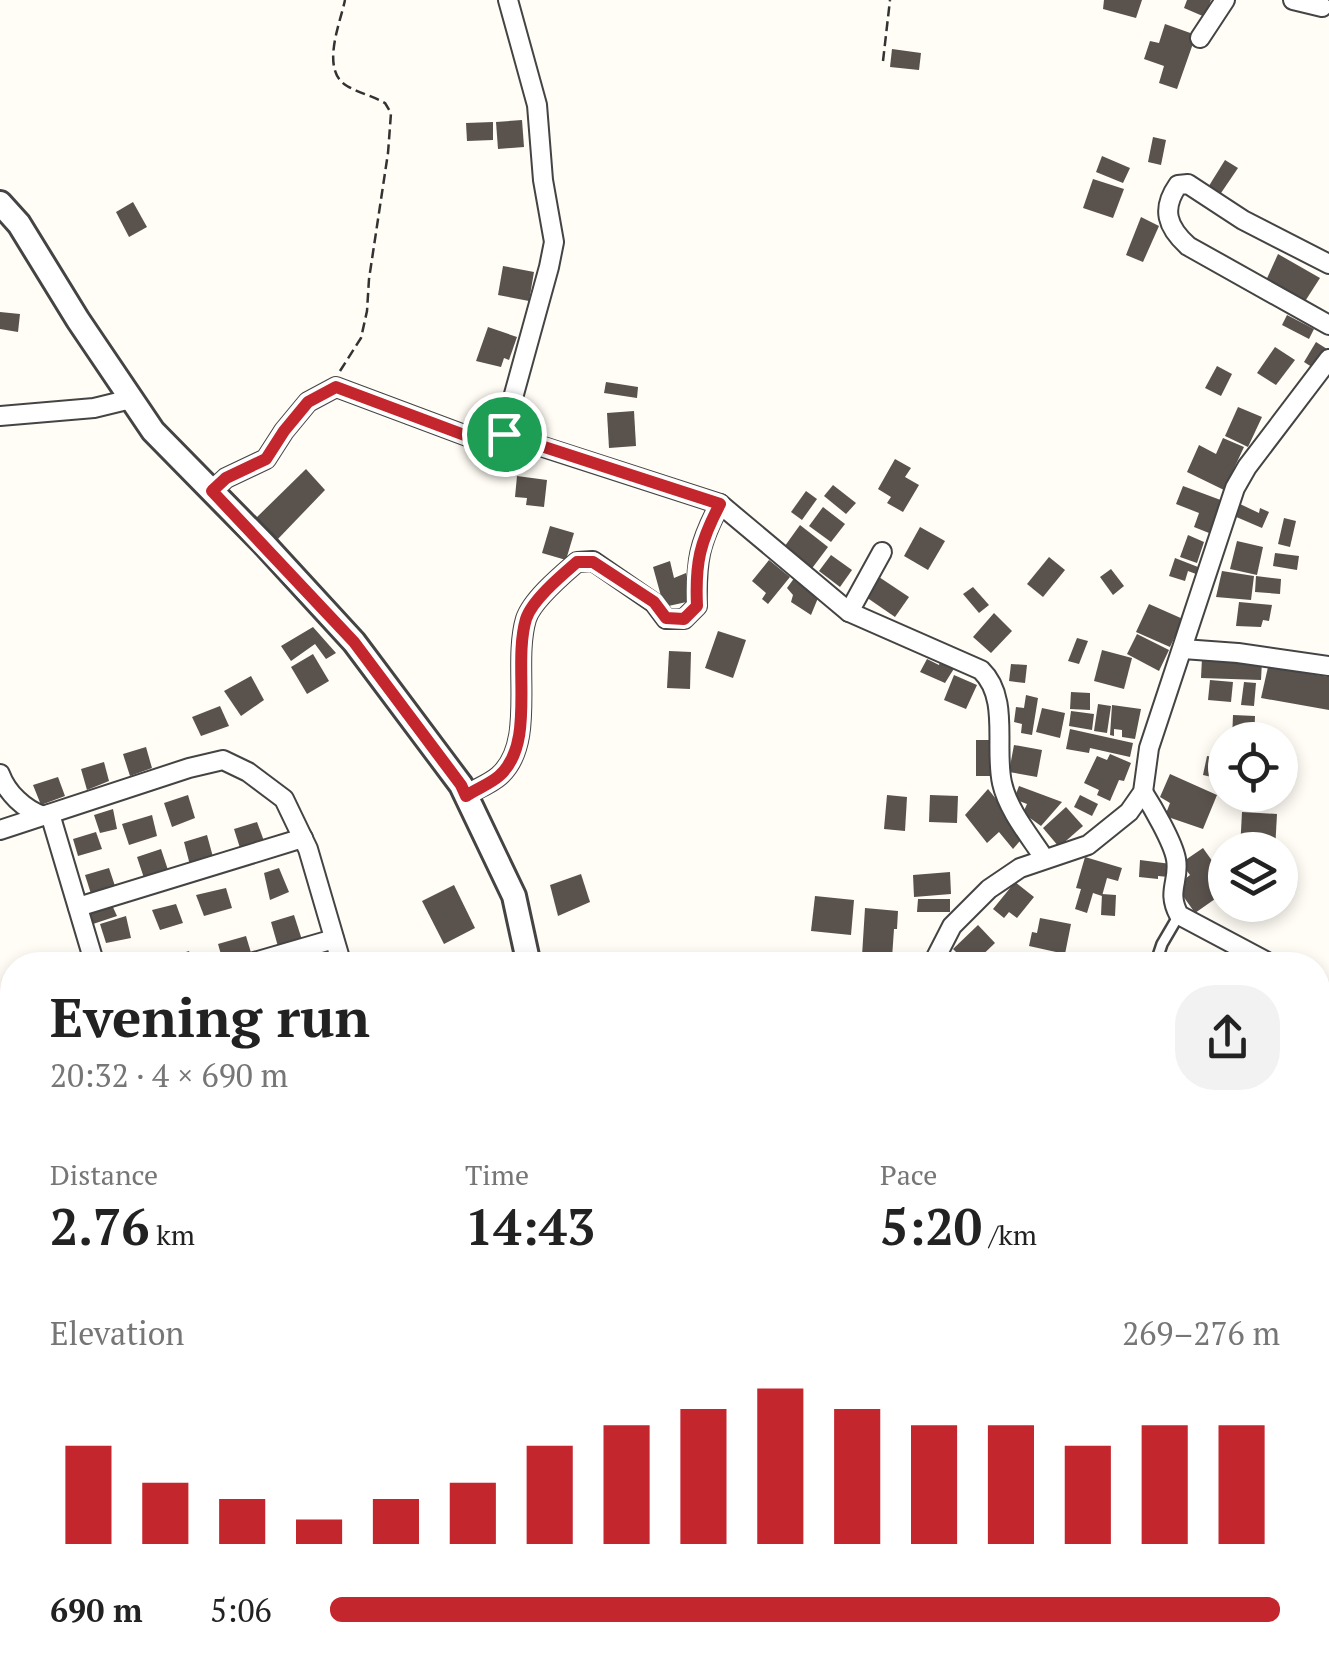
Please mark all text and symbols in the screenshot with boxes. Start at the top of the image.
pin [462,392,547,477]
icon: arrive [477,407,532,462]
map controls [1208,722,1298,922]
button: locate [1208,722,1298,812]
button: layers [1208,832,1298,922]
text: Evening run [50,980,370,1053]
button: share [1175,985,1280,1090]
text: 20:32 · 4 × 690 m [50,1054,288,1096]
text: Distance [50,1156,158,1193]
text: Time [465,1156,529,1193]
text: Pace [880,1156,937,1193]
text: 2.76 [50,1193,150,1259]
text: 14:43 [465,1193,595,1259]
text: 5:20 [880,1193,982,1259]
text: km [150,1216,195,1253]
text: /km [982,1216,1037,1253]
text: Elevation [50,1312,184,1354]
text: 269–276 m [1122,1312,1280,1354]
text: 690 m [50,1589,142,1631]
text: 5:06 [210,1589,272,1631]

